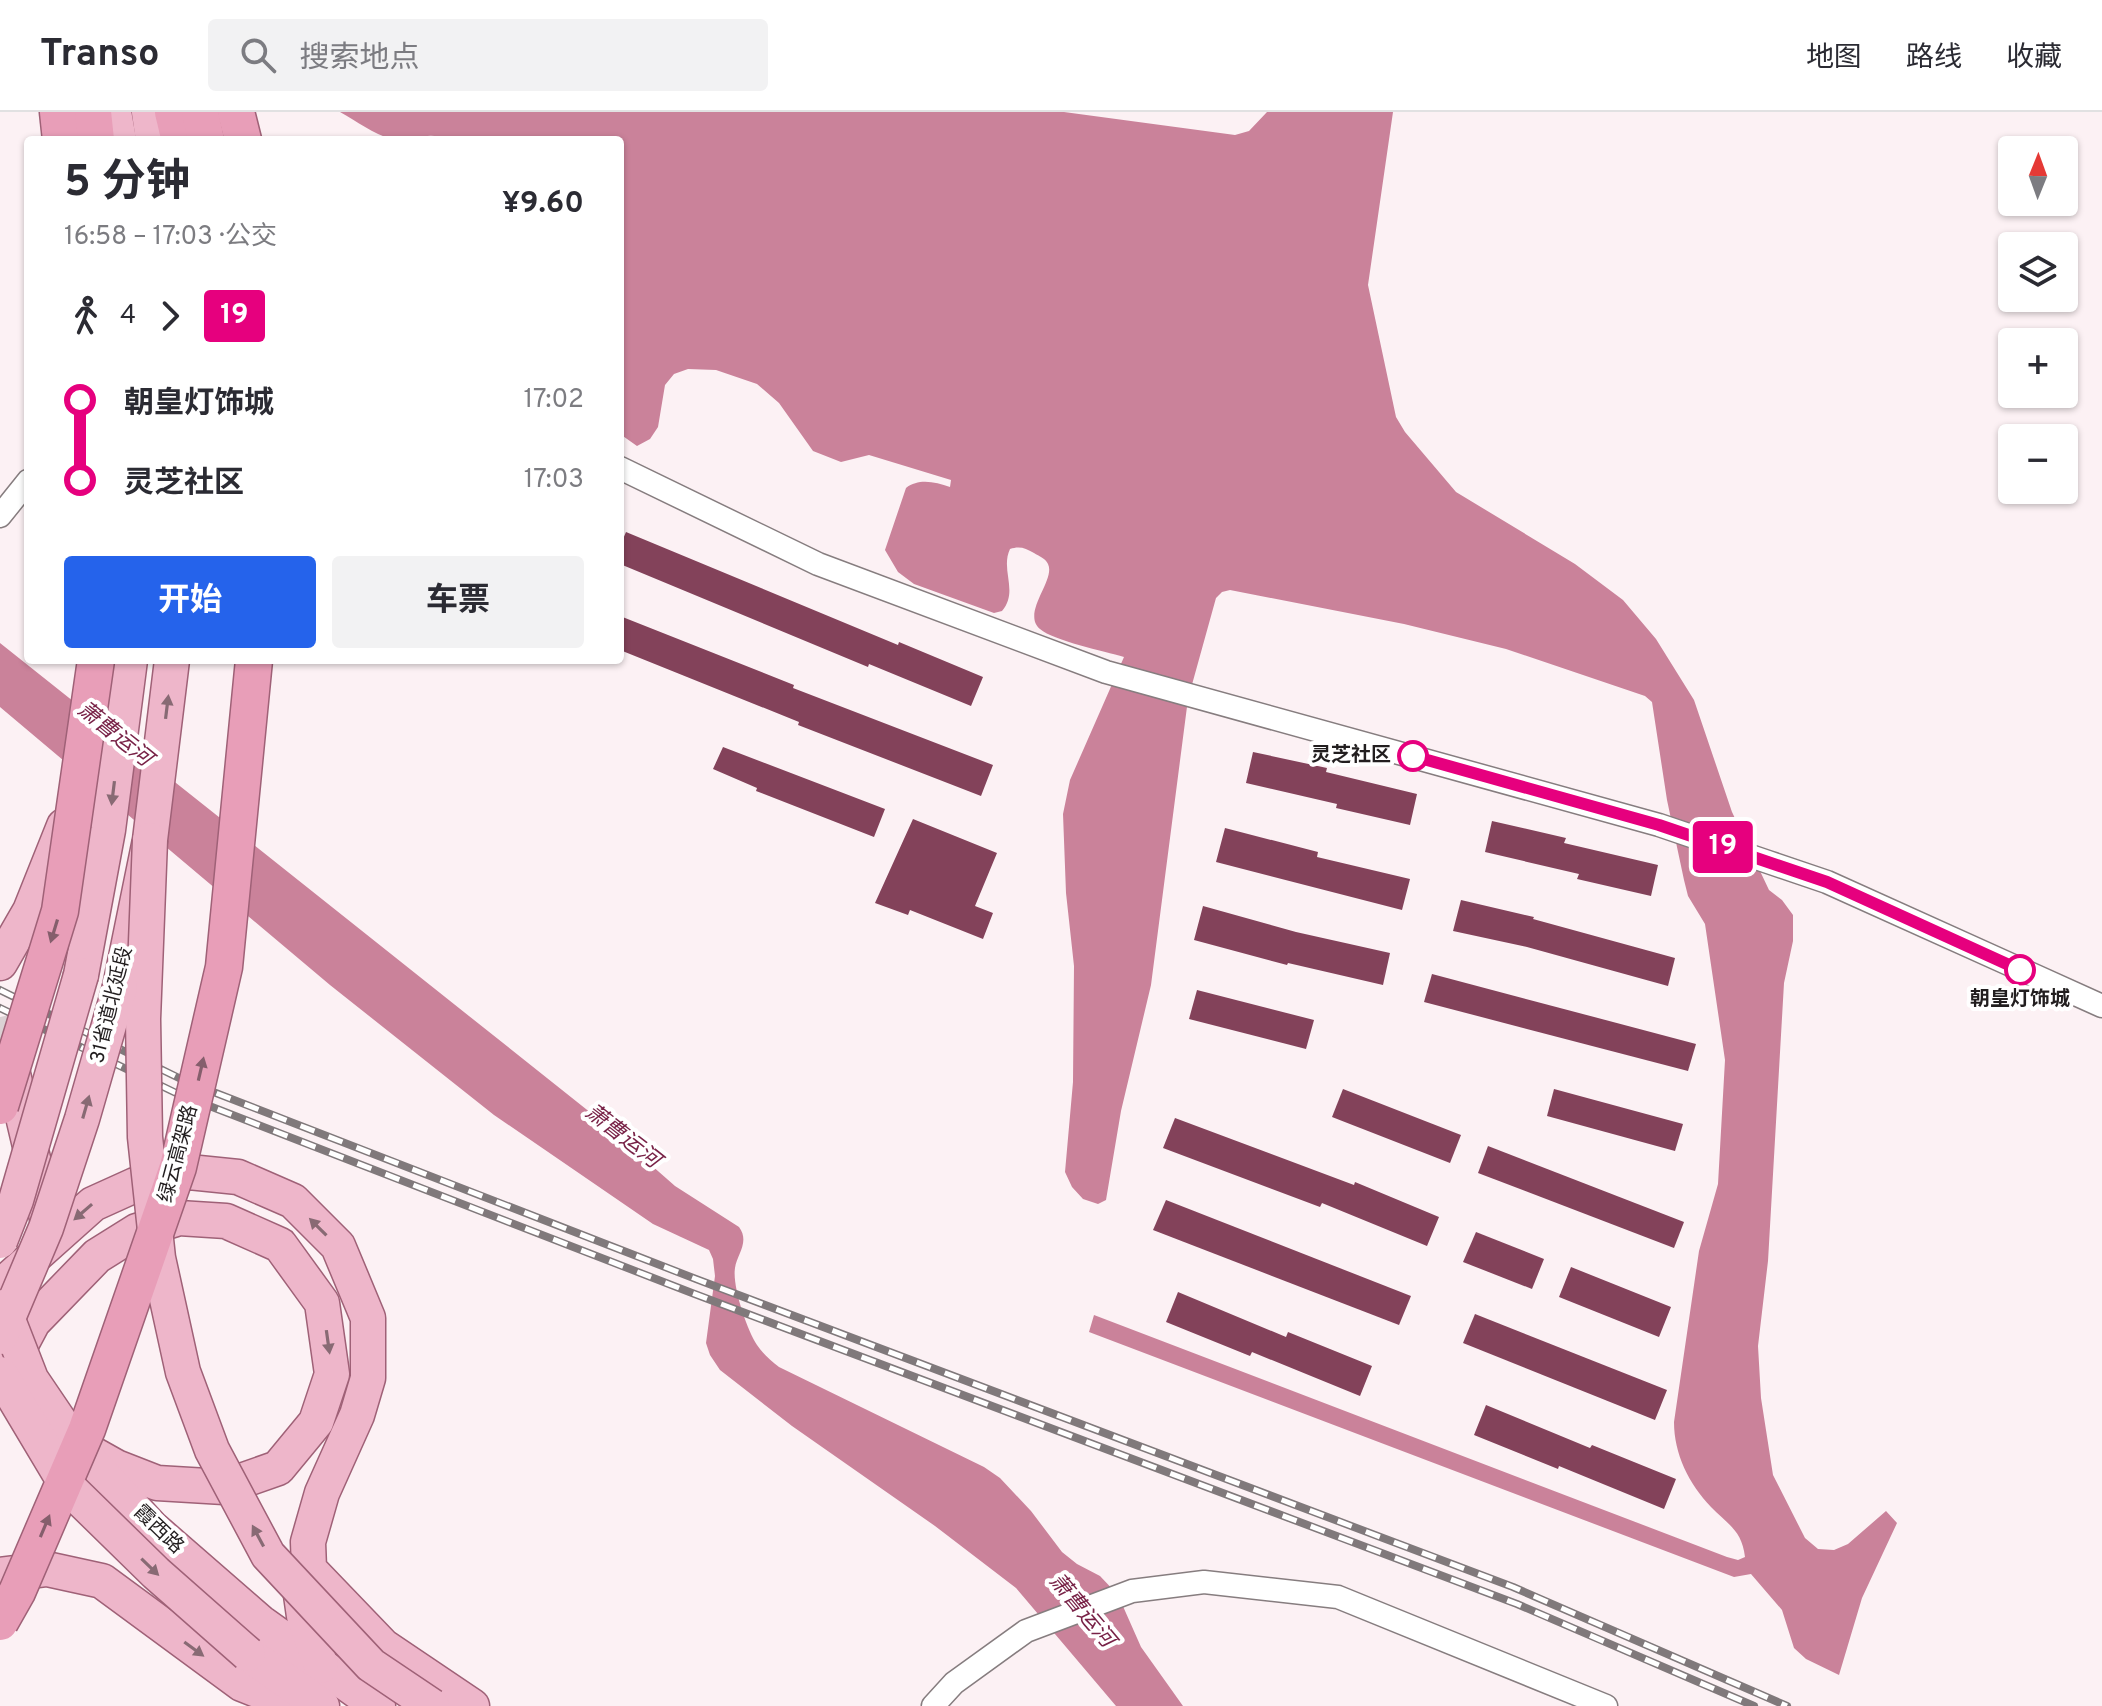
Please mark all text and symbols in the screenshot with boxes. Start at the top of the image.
search box [208,19,768,91]
text: Transo [40,31,160,80]
icon: search [236,33,280,77]
text: 搜索地点 [300,41,420,78]
text: 地图 [1806,41,1862,77]
text: 路线 [1906,41,1962,77]
text: 收藏 [2006,41,2062,77]
north arrow [1998,136,2078,216]
map controls [1998,136,2078,504]
text: 5 分钟 [64,156,190,212]
text: ¥9.60 [502,186,584,223]
text: 16:58 – 17:03 · 公交 [64,221,277,254]
button: layers [1998,232,2078,312]
icon: walk [64,294,108,338]
icon: forward [148,294,192,338]
text: 19 [220,298,249,334]
text: 4 [120,300,136,333]
button: + [1998,328,2078,408]
text: 17:02 [523,384,584,417]
text: 朝皇灯饰城 [124,386,274,423]
button: − [1998,424,2078,504]
text: 17:03 [524,464,584,497]
text: 灵芝社区 [124,466,244,503]
button: 开始 [64,556,316,648]
button: 车票 [332,556,584,648]
one-way arrow [161,694,174,719]
water label: 萧曹运河 [71,697,160,776]
marker: 灵芝社区 [1398,741,1428,771]
place label: 灵芝社区 [1311,743,1391,769]
one-way arrow [106,781,119,806]
line badge: 19 [1687,821,1759,873]
text: 19 [1709,829,1737,865]
one-way arrow [48,919,60,943]
street label: 31省道北延段 [85,944,139,1066]
marker: 朝皇灯饰城 [2005,955,2035,985]
place label: 朝皇灯饰城 [1970,987,2070,1013]
one-way arrow [195,1056,208,1081]
one-way arrow [80,1094,92,1119]
water label: 萧曹运河 [579,1099,668,1177]
street label: 绿云高架路 [154,1102,204,1206]
one-way arrow [74,1203,94,1220]
one-way arrow [310,1218,328,1237]
one-way arrow [322,1330,334,1355]
street label: 霞西路 [127,1500,189,1560]
one-way arrow [39,1514,52,1538]
one-way arrow [251,1524,265,1547]
one-way arrow [140,1557,159,1575]
water label: 萧曹运河 [1042,1569,1122,1656]
one-way arrow [184,1640,204,1656]

